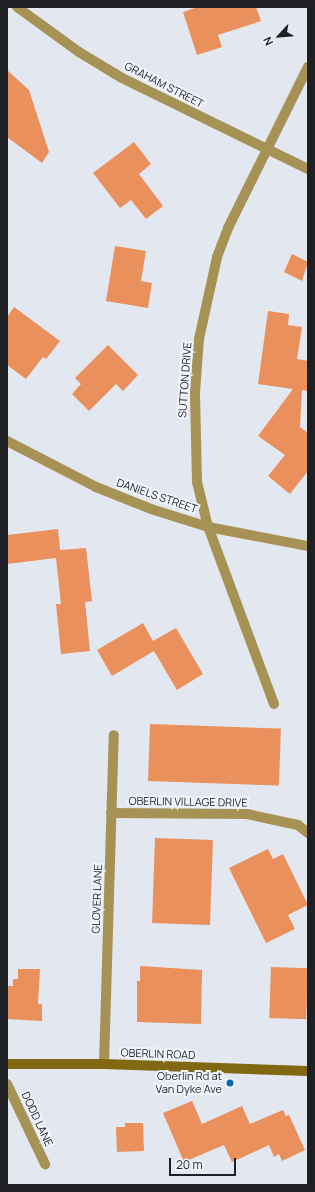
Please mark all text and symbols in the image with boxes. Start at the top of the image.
north arrow [259,16,299,56]
text: N [259,35,276,48]
street label: GRAHAM STREET [122,59,206,111]
street label: SUTTON DRIVE [176,342,194,418]
street label: DANIELS STREET [115,476,199,516]
street label: OBERLIN VILLAGE DRIVE [128,794,248,810]
street label: GLOVER LANE [89,864,105,934]
street label: OBERLIN ROAD [120,1046,196,1062]
place label: Oberlin Rd at Van Dyke Ave [156,1070,222,1096]
marker: Oberlin Rd at Van Dyke Ave [225,1078,235,1088]
street label: DODD LANE [19,1090,55,1148]
scale bar [171,1150,238,1176]
text: 20 m [176,1156,203,1173]

